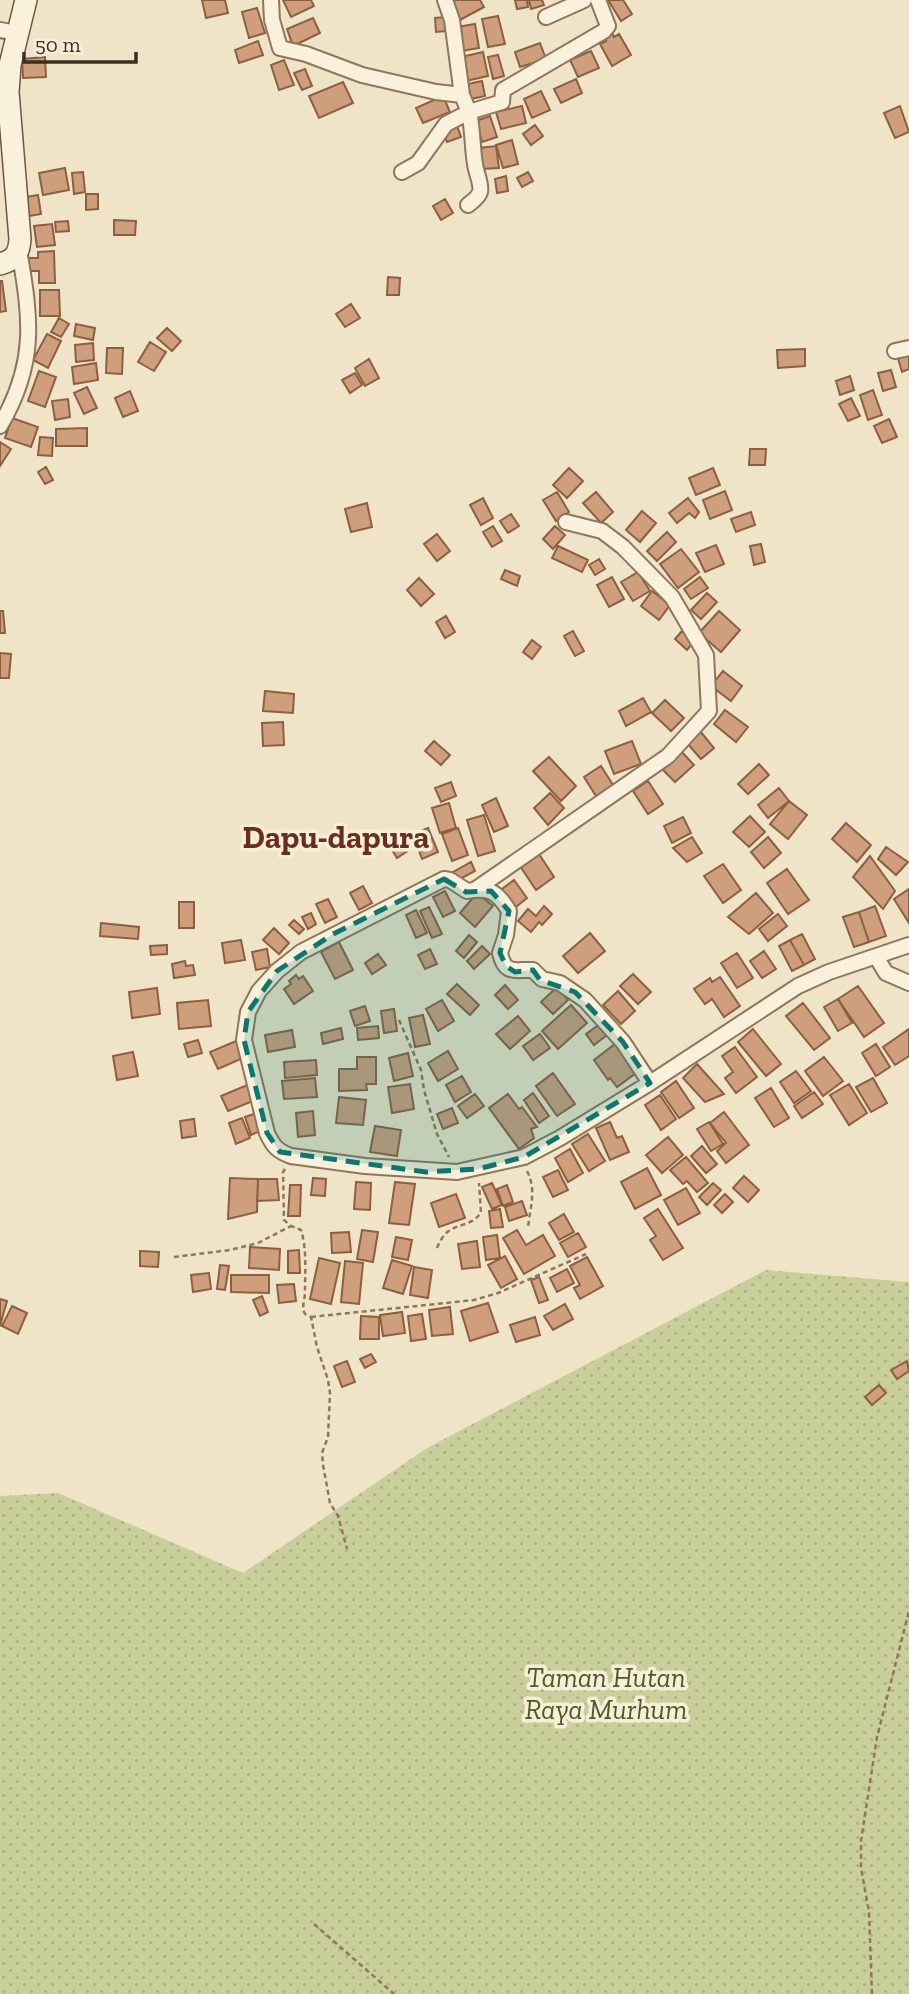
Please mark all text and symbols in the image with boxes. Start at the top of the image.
scale bar [24,21,136,65]
text: 50 m [35,32,81,57]
district label: Dapu-dapura [242,818,430,856]
park label: Taman Hutan Raya Murhum [525,1661,687,1726]

